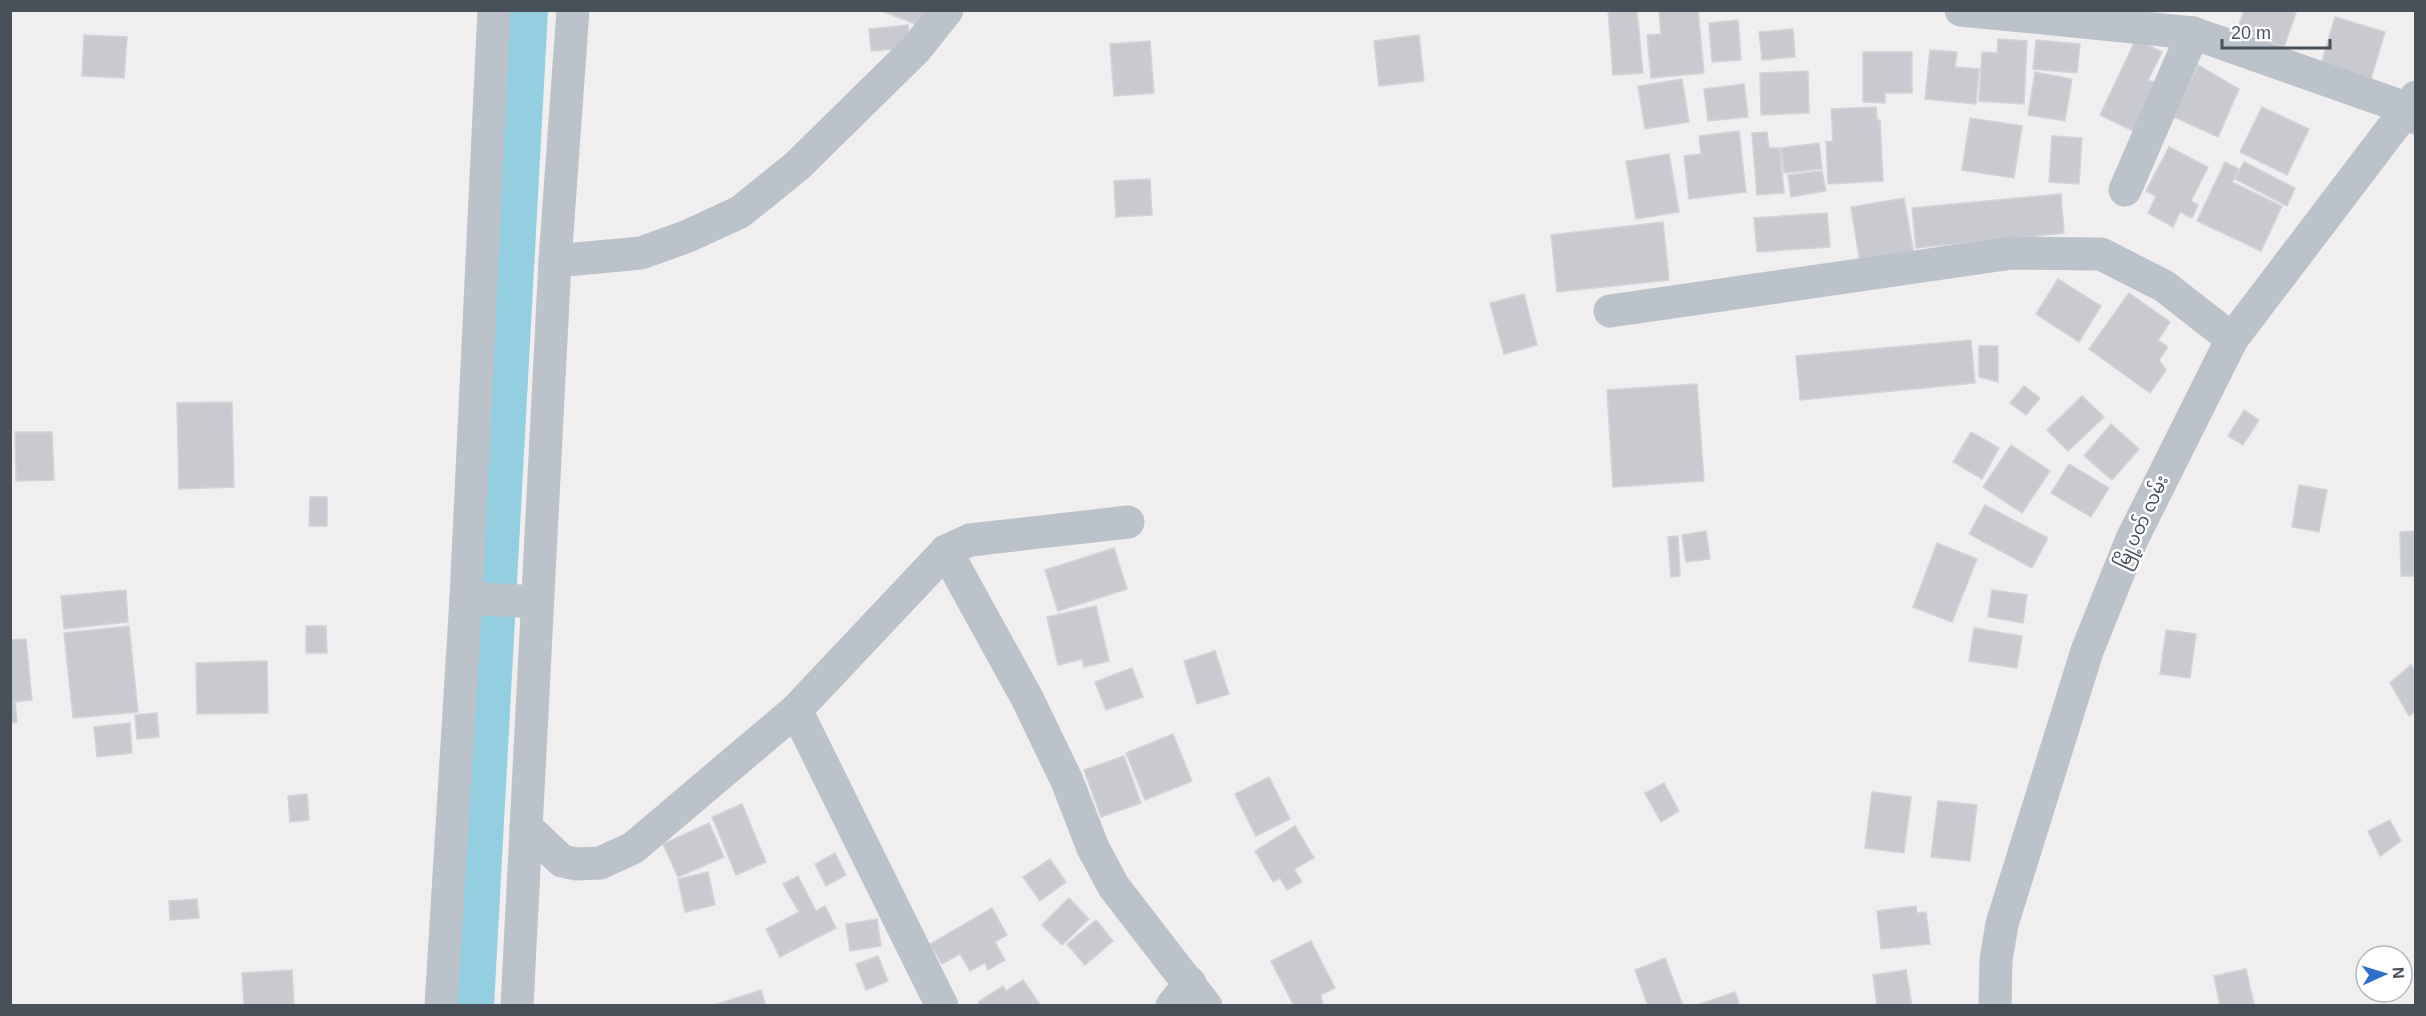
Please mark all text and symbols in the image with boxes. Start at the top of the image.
scale bar [2222,12,2330,50]
text: 20 m [2231,23,2271,43]
street label: မြို့ပတ် လမ်း [2108,470,2177,574]
north arrow [2354,944,2414,1004]
text: N [2390,967,2407,979]

